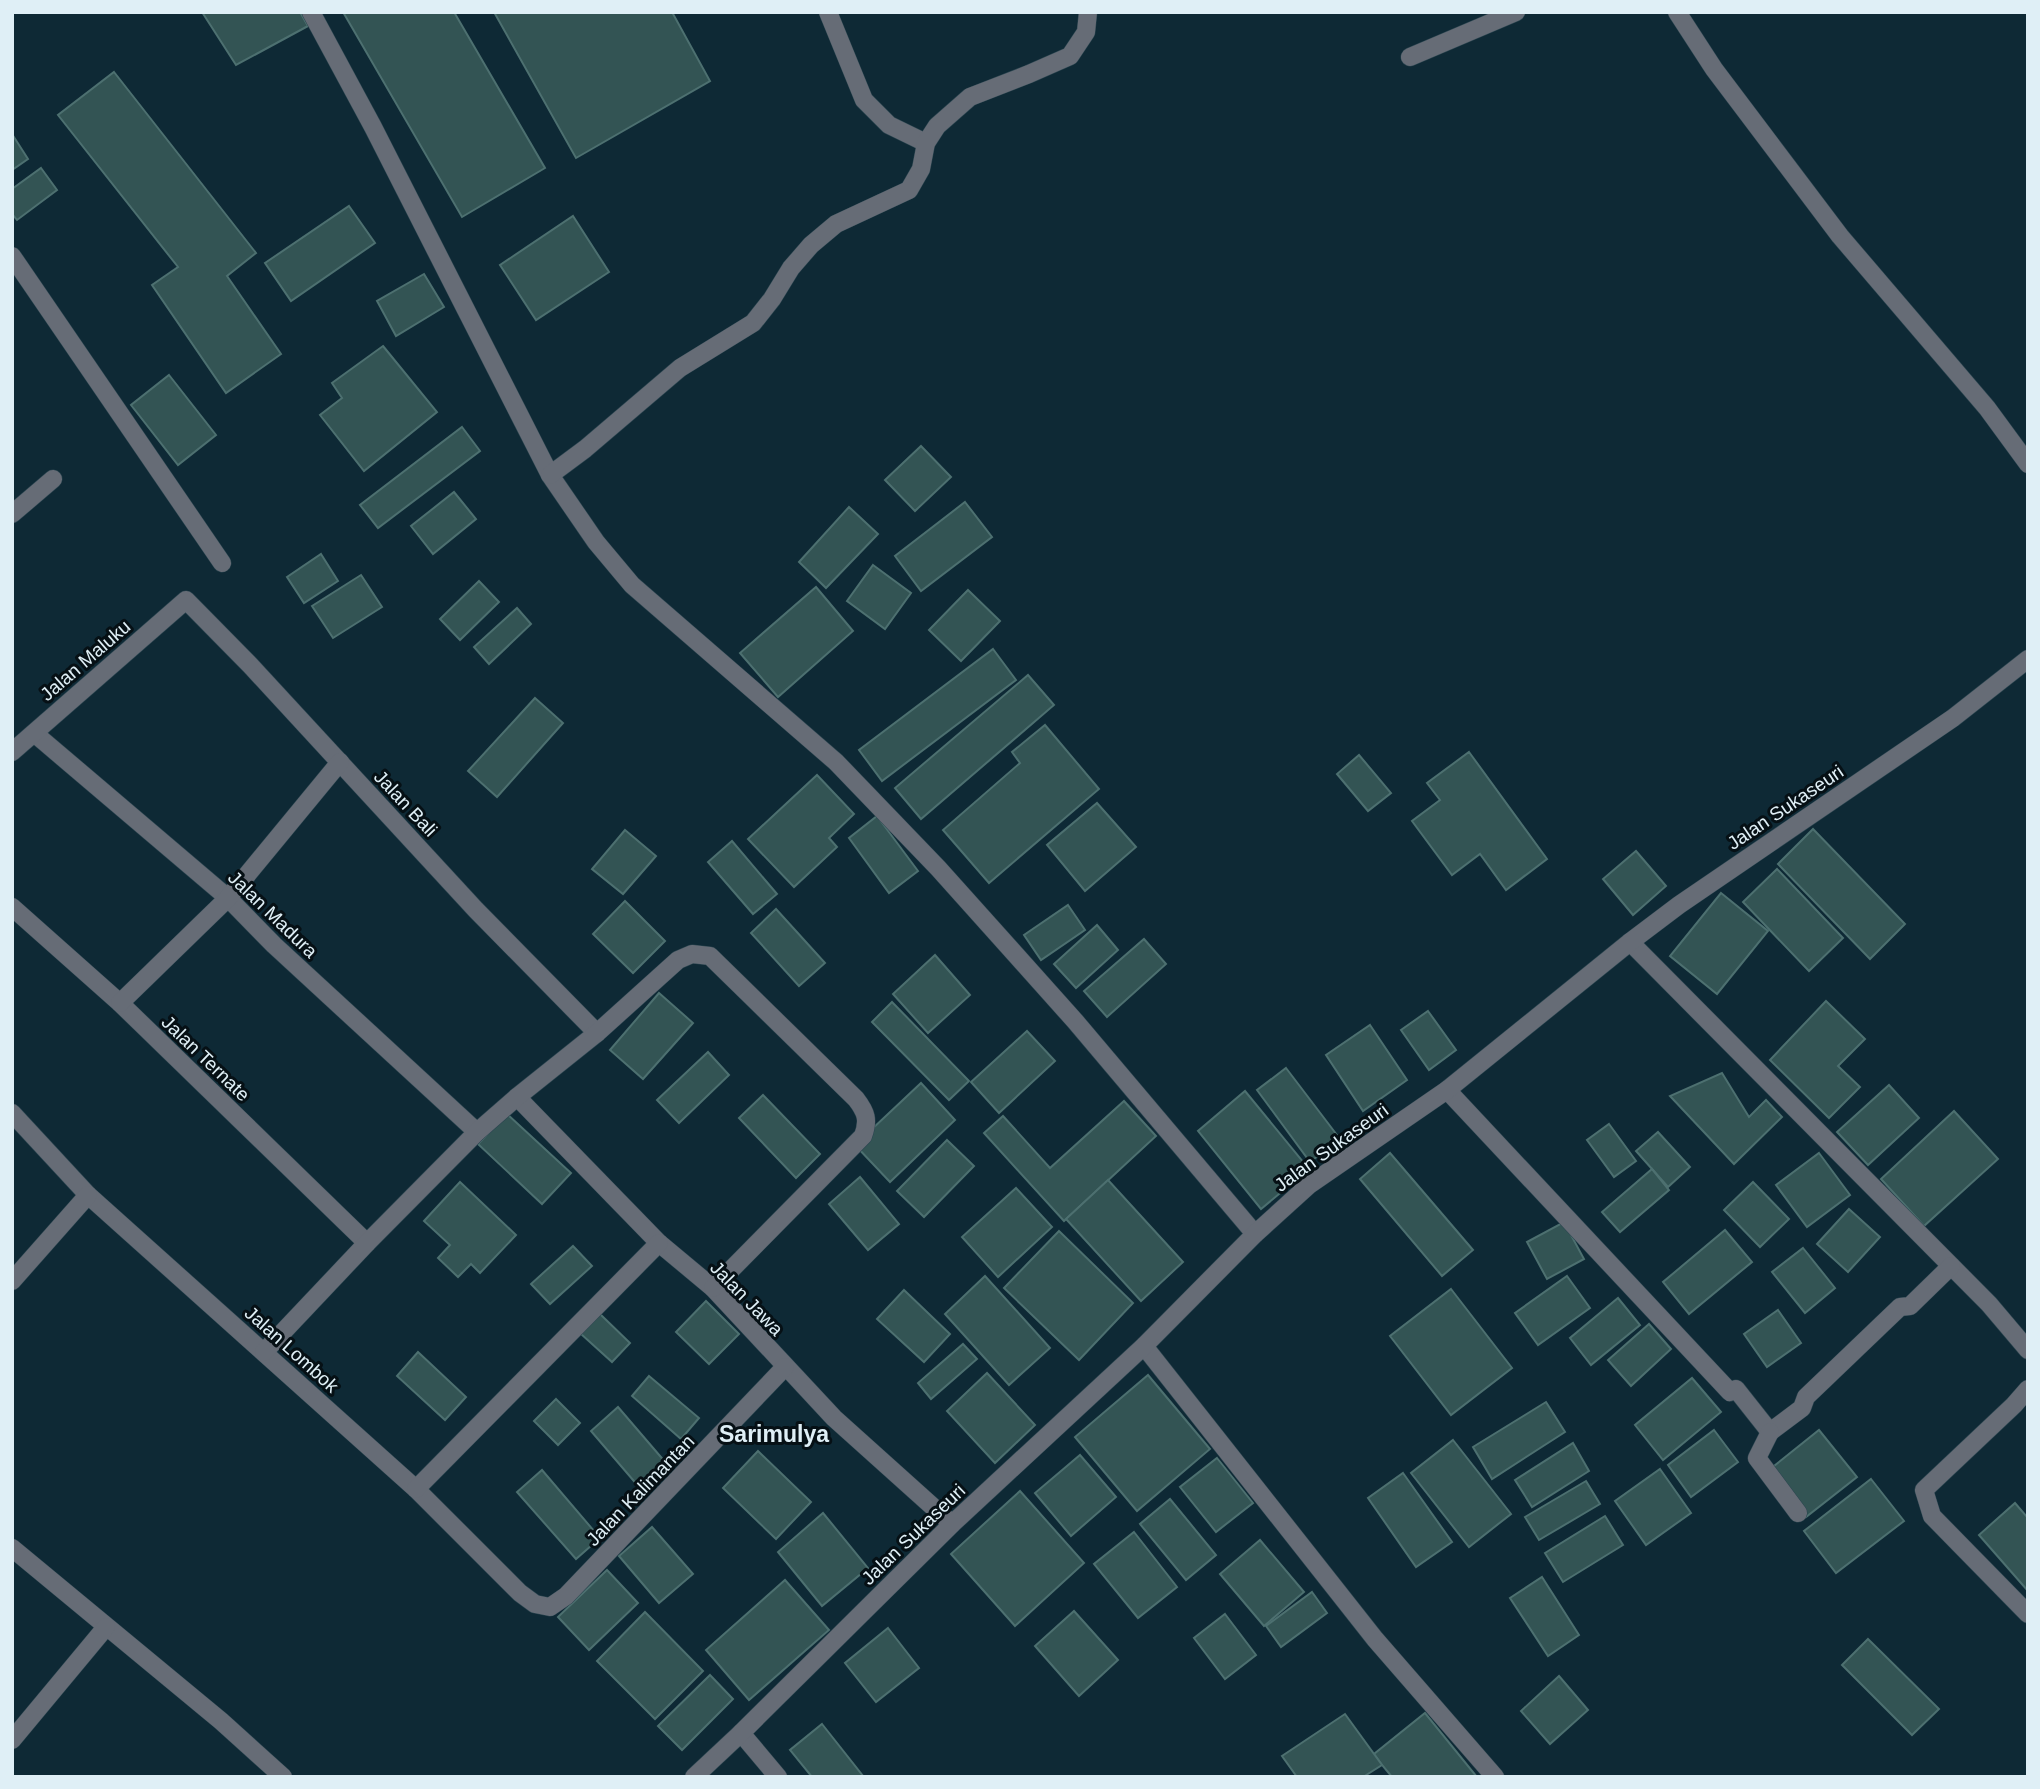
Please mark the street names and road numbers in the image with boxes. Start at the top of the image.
street label: Jalan Maluku [36,616,134,705]
street label: Jalan Sukaseuri [1723,761,1847,854]
street label: Jalan Bali [370,766,441,841]
street label: Jalan Madura [224,867,322,962]
street label: Jalan Ternate [157,1011,254,1105]
street label: Jalan Sukaseuri [1270,1099,1392,1196]
street label: Jalan Jawa [706,1257,788,1340]
street label: Jalan Lombok [241,1302,343,1397]
street label: Jalan Kalimantan [582,1431,699,1550]
street label: Jalan Sukaseuri [857,1480,969,1589]

